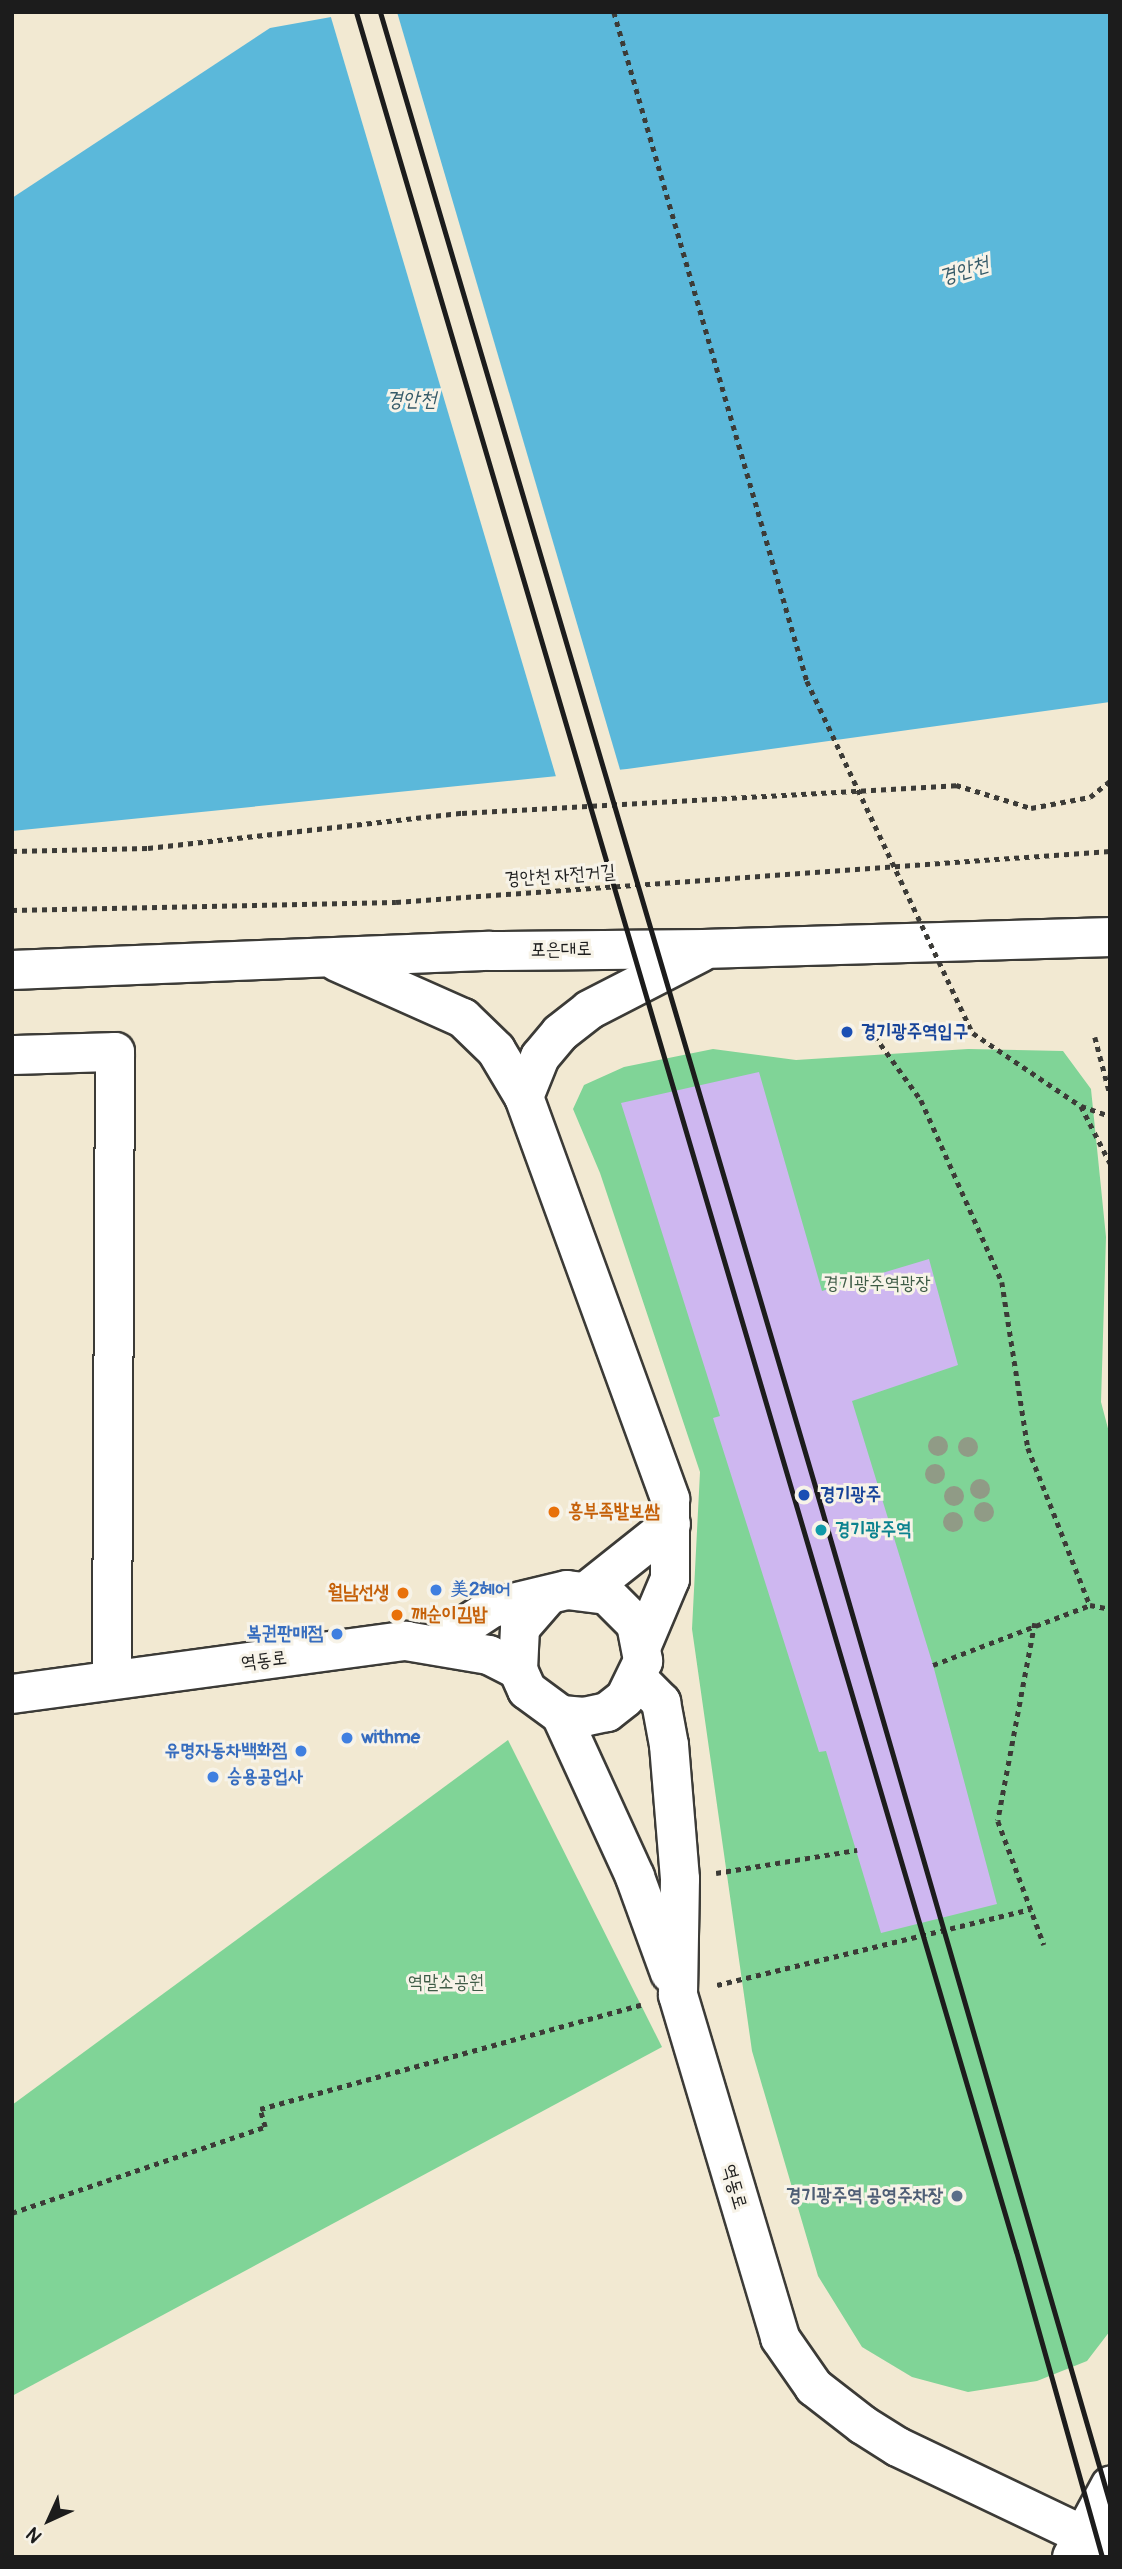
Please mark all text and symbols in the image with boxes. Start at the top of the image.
water label: 경안천 [936,252,992,290]
water label: 경안천 [386,387,436,413]
street label: 경안천 자전거길 [504,861,616,891]
street label: 포은대로 [530,938,592,962]
place label: 경기광주역입구 [861,1021,968,1043]
marker: 경기광주역입구 [839,1024,855,1040]
park label: 경기광주역광장 [823,1273,931,1295]
place label: 경기광주 [820,1484,881,1506]
marker: 경기광주 [794,1485,814,1505]
place label: 흥부족발보쌈 [568,1501,660,1523]
marker: 흥부족발보쌈 [546,1504,562,1520]
place label: 경기광주역 [835,1519,911,1541]
marker: 경기광주역 [813,1522,829,1538]
place label: 美2헤어 [450,1579,510,1601]
place label: 월남선생 [328,1582,389,1604]
marker: 美2헤어 [428,1582,444,1598]
marker: 월남선생 [395,1585,411,1601]
place label: 깨순이김밥 [411,1604,487,1626]
marker: 깨순이김밥 [389,1607,405,1623]
place label: 복권판매점 [247,1623,323,1645]
marker: 복권판매점 [329,1626,345,1642]
street label: 역동로 [240,1647,288,1675]
place label: withme [361,1727,420,1749]
marker: withme [339,1730,355,1746]
place label: 유명자동차백화점 [165,1740,287,1762]
marker: 유명자동차백화점 [293,1743,309,1759]
place label: 승용공업사 [227,1766,303,1788]
marker: 승용공업사 [205,1769,221,1785]
park label: 역말소공원 [408,1972,484,1994]
street label: 역동로 [717,2162,751,2212]
place label: 경기광주역 공영주차장 [786,2185,943,2207]
marker: 경기광주역 공영주차장 [949,2188,965,2204]
north arrow [14,2485,84,2555]
text: N [21,2522,47,2548]

